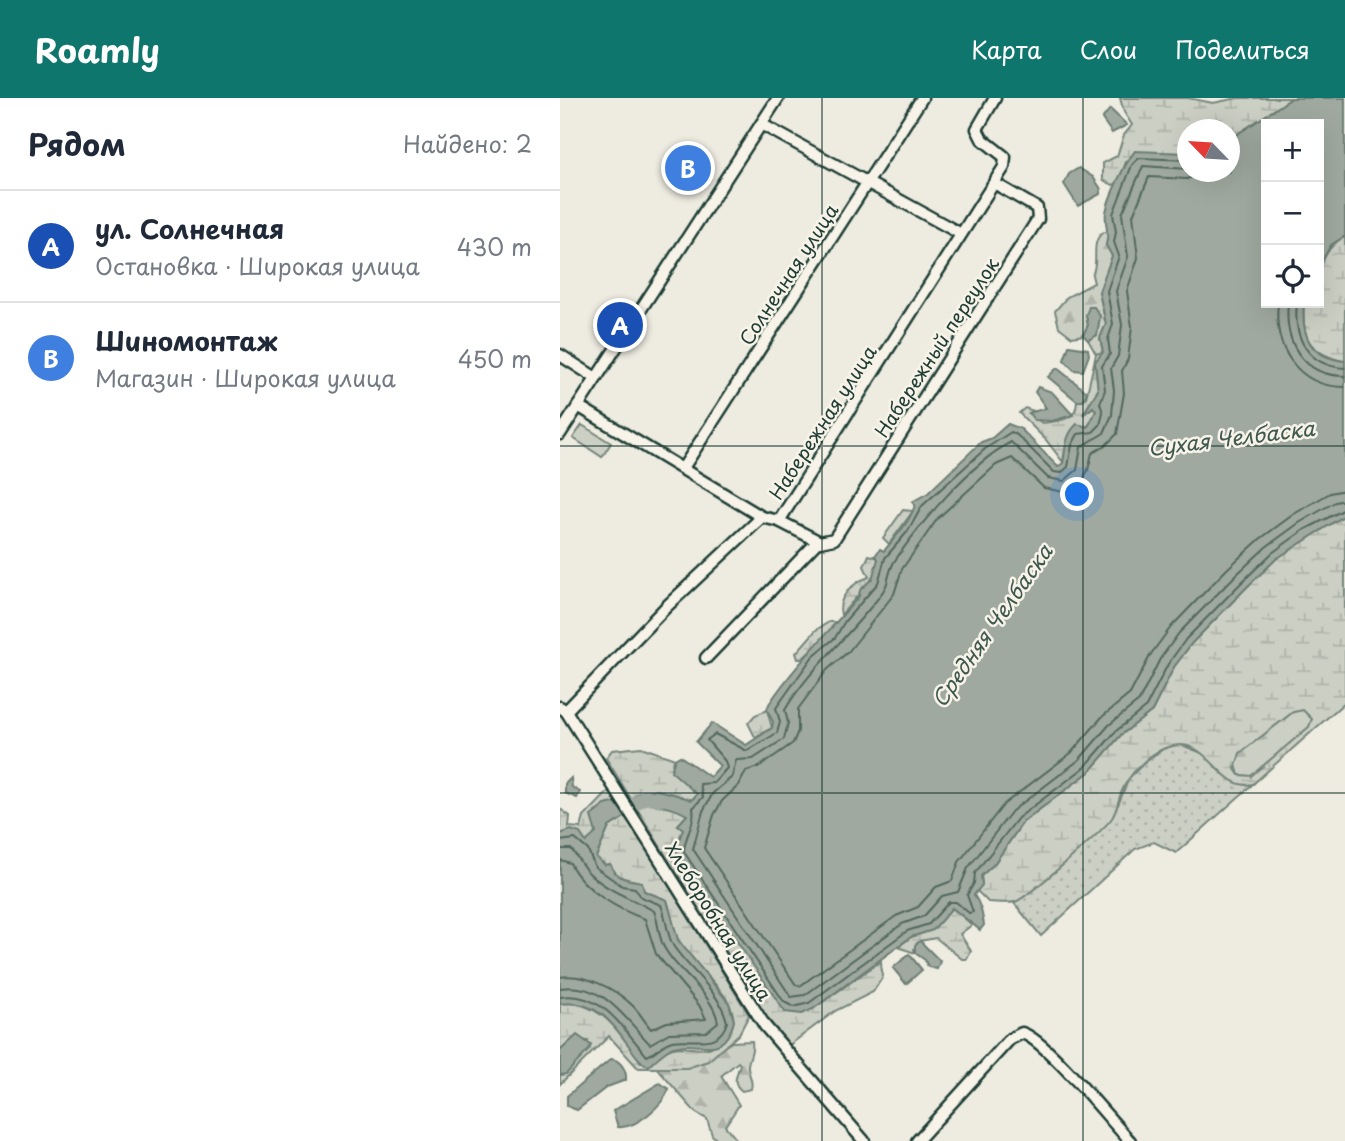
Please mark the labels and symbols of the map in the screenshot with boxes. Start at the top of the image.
north arrow [1177,119,1240,182]
pin: B [665,142,711,194]
street label: Солнечная улица [732,198,844,350]
street label: Набережный переулок [867,251,1005,443]
pin: A [597,299,643,351]
street label: Набережная улица [761,339,883,505]
water label: Сухая Челбаска [1146,411,1317,463]
your location [1060,477,1094,511]
water label: Средняя Челбаска [923,536,1060,713]
street label: Хлеборобная улица [659,836,779,1006]

